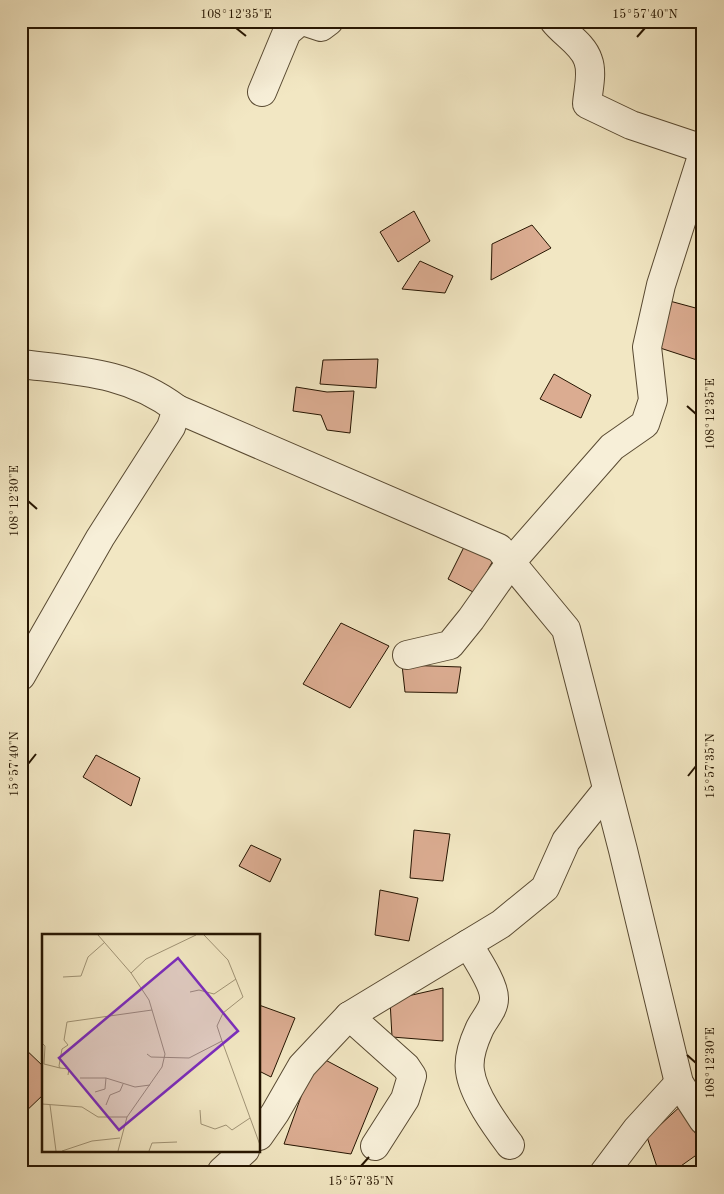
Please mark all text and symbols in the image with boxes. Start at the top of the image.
text: 108°12'35"E [200,8,272,21]
text: 15°57'40"N [612,8,678,21]
text: 108°12'35"E [704,378,717,450]
text: 108°12'30"E [9,465,21,537]
text: 15°57'40"N [8,731,21,797]
text: 15°57'35"N [704,733,717,799]
inset map [42,934,260,1152]
text: 108°12'30"E [705,1027,717,1099]
text: 15°57'35"N [328,1175,394,1188]

